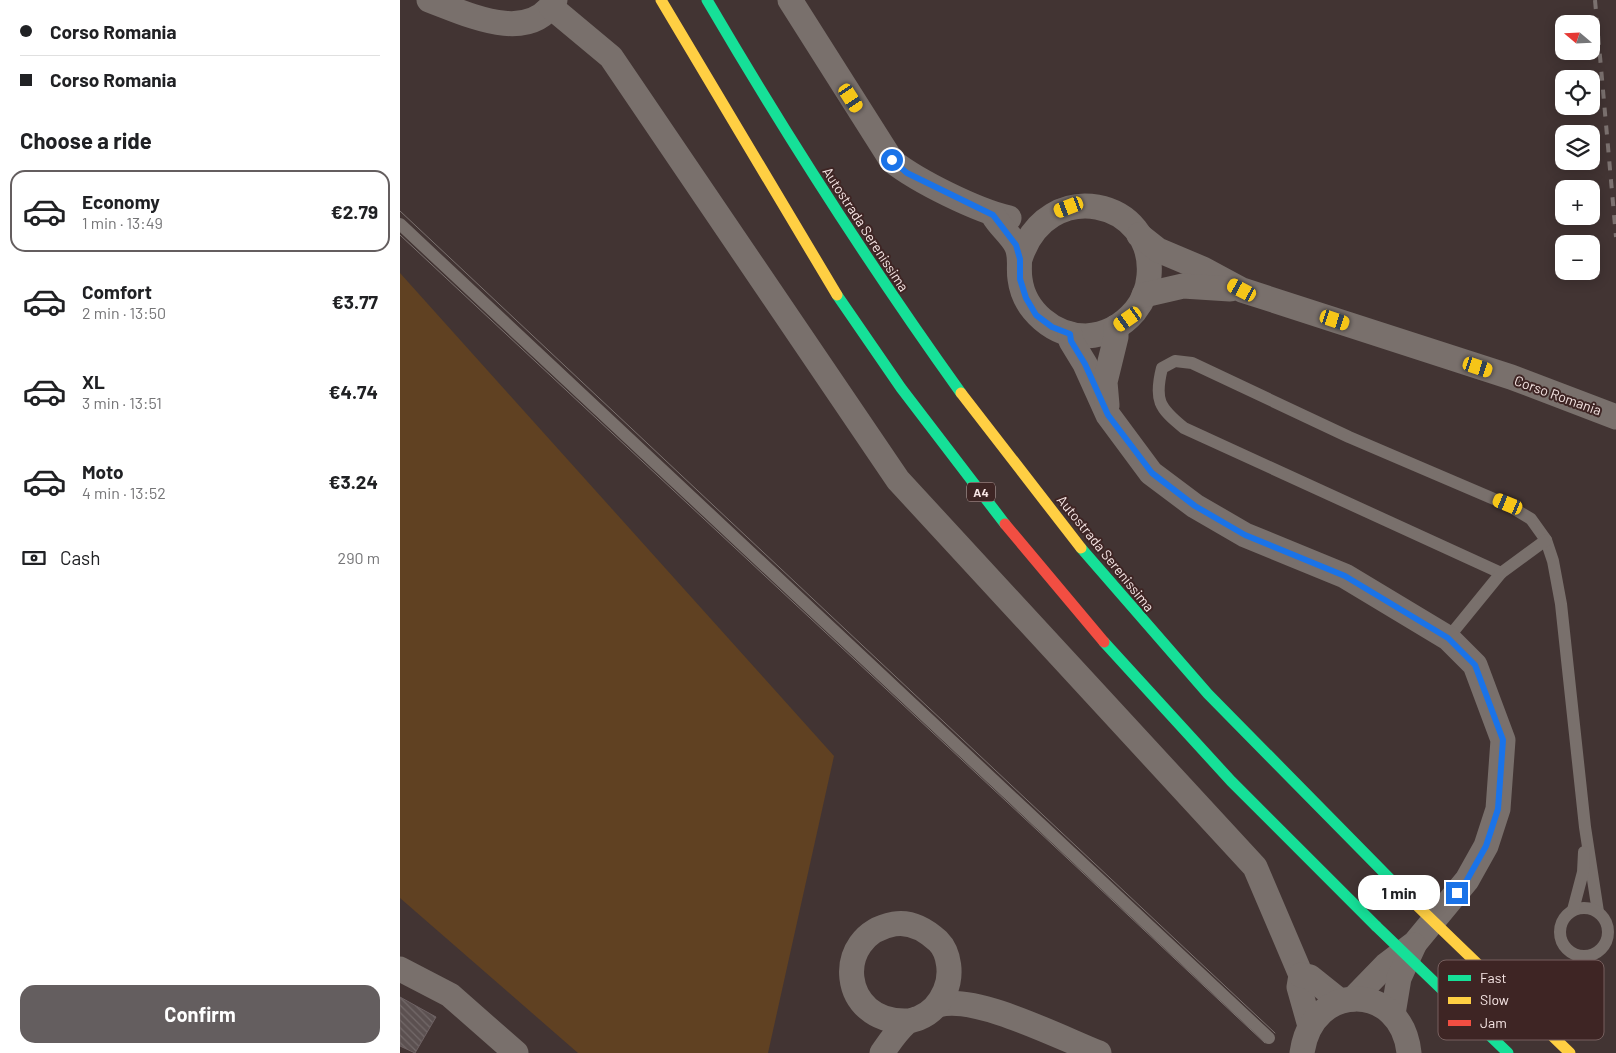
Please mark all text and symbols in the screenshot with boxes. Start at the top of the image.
north arrow [1555,15,1600,60]
map controls [1555,15,1600,280]
text: Corso Romania [50,20,176,43]
text: Corso Romania [50,68,176,91]
button: locate [1555,70,1600,115]
car [836,81,865,115]
button: layers [1555,125,1600,170]
text: Choose a ride [20,127,152,153]
route start [881,149,903,171]
street label: Autostrada Serenissima [819,164,913,294]
button: + [1555,180,1600,225]
icon: car [22,189,67,234]
text: Economy [82,190,160,213]
car [1052,195,1085,219]
text: €2.79 [331,200,378,223]
text: 1 min · 13:49 [82,213,163,232]
button: − [1555,235,1600,280]
car [1225,276,1258,304]
icon: car [22,279,67,324]
text: Comfort [82,280,152,303]
text: €3.77 [332,290,378,313]
text: 2 min · 13:50 [82,303,166,322]
car [1111,304,1144,334]
car [1318,308,1351,332]
car [1461,355,1494,379]
icon: car [22,369,67,414]
text: XL [82,370,105,393]
street label: Corso Romania [1512,371,1604,419]
text: €4.74 [328,380,378,403]
text: 3 min · 13:51 [82,393,162,412]
icon: car [22,459,67,504]
text: Moto [82,460,124,483]
text: €3.24 [328,470,378,493]
road number: A4 [967,482,995,502]
text: 4 min · 13:52 [82,483,166,502]
street label: Autostrada Serenissima [1054,491,1158,615]
car [1491,491,1524,517]
icon: cash [20,544,48,572]
text: Cash [60,546,101,569]
text: 290 m [338,548,380,567]
callout: 1 min [1357,876,1440,910]
route end [1446,882,1468,904]
text: 1 min [1381,883,1417,902]
legend [1438,960,1604,1040]
text: Fast [1480,969,1506,986]
button: Confirm [20,985,380,1043]
text: Slow [1480,991,1509,1008]
text: Jam [1480,1014,1507,1031]

